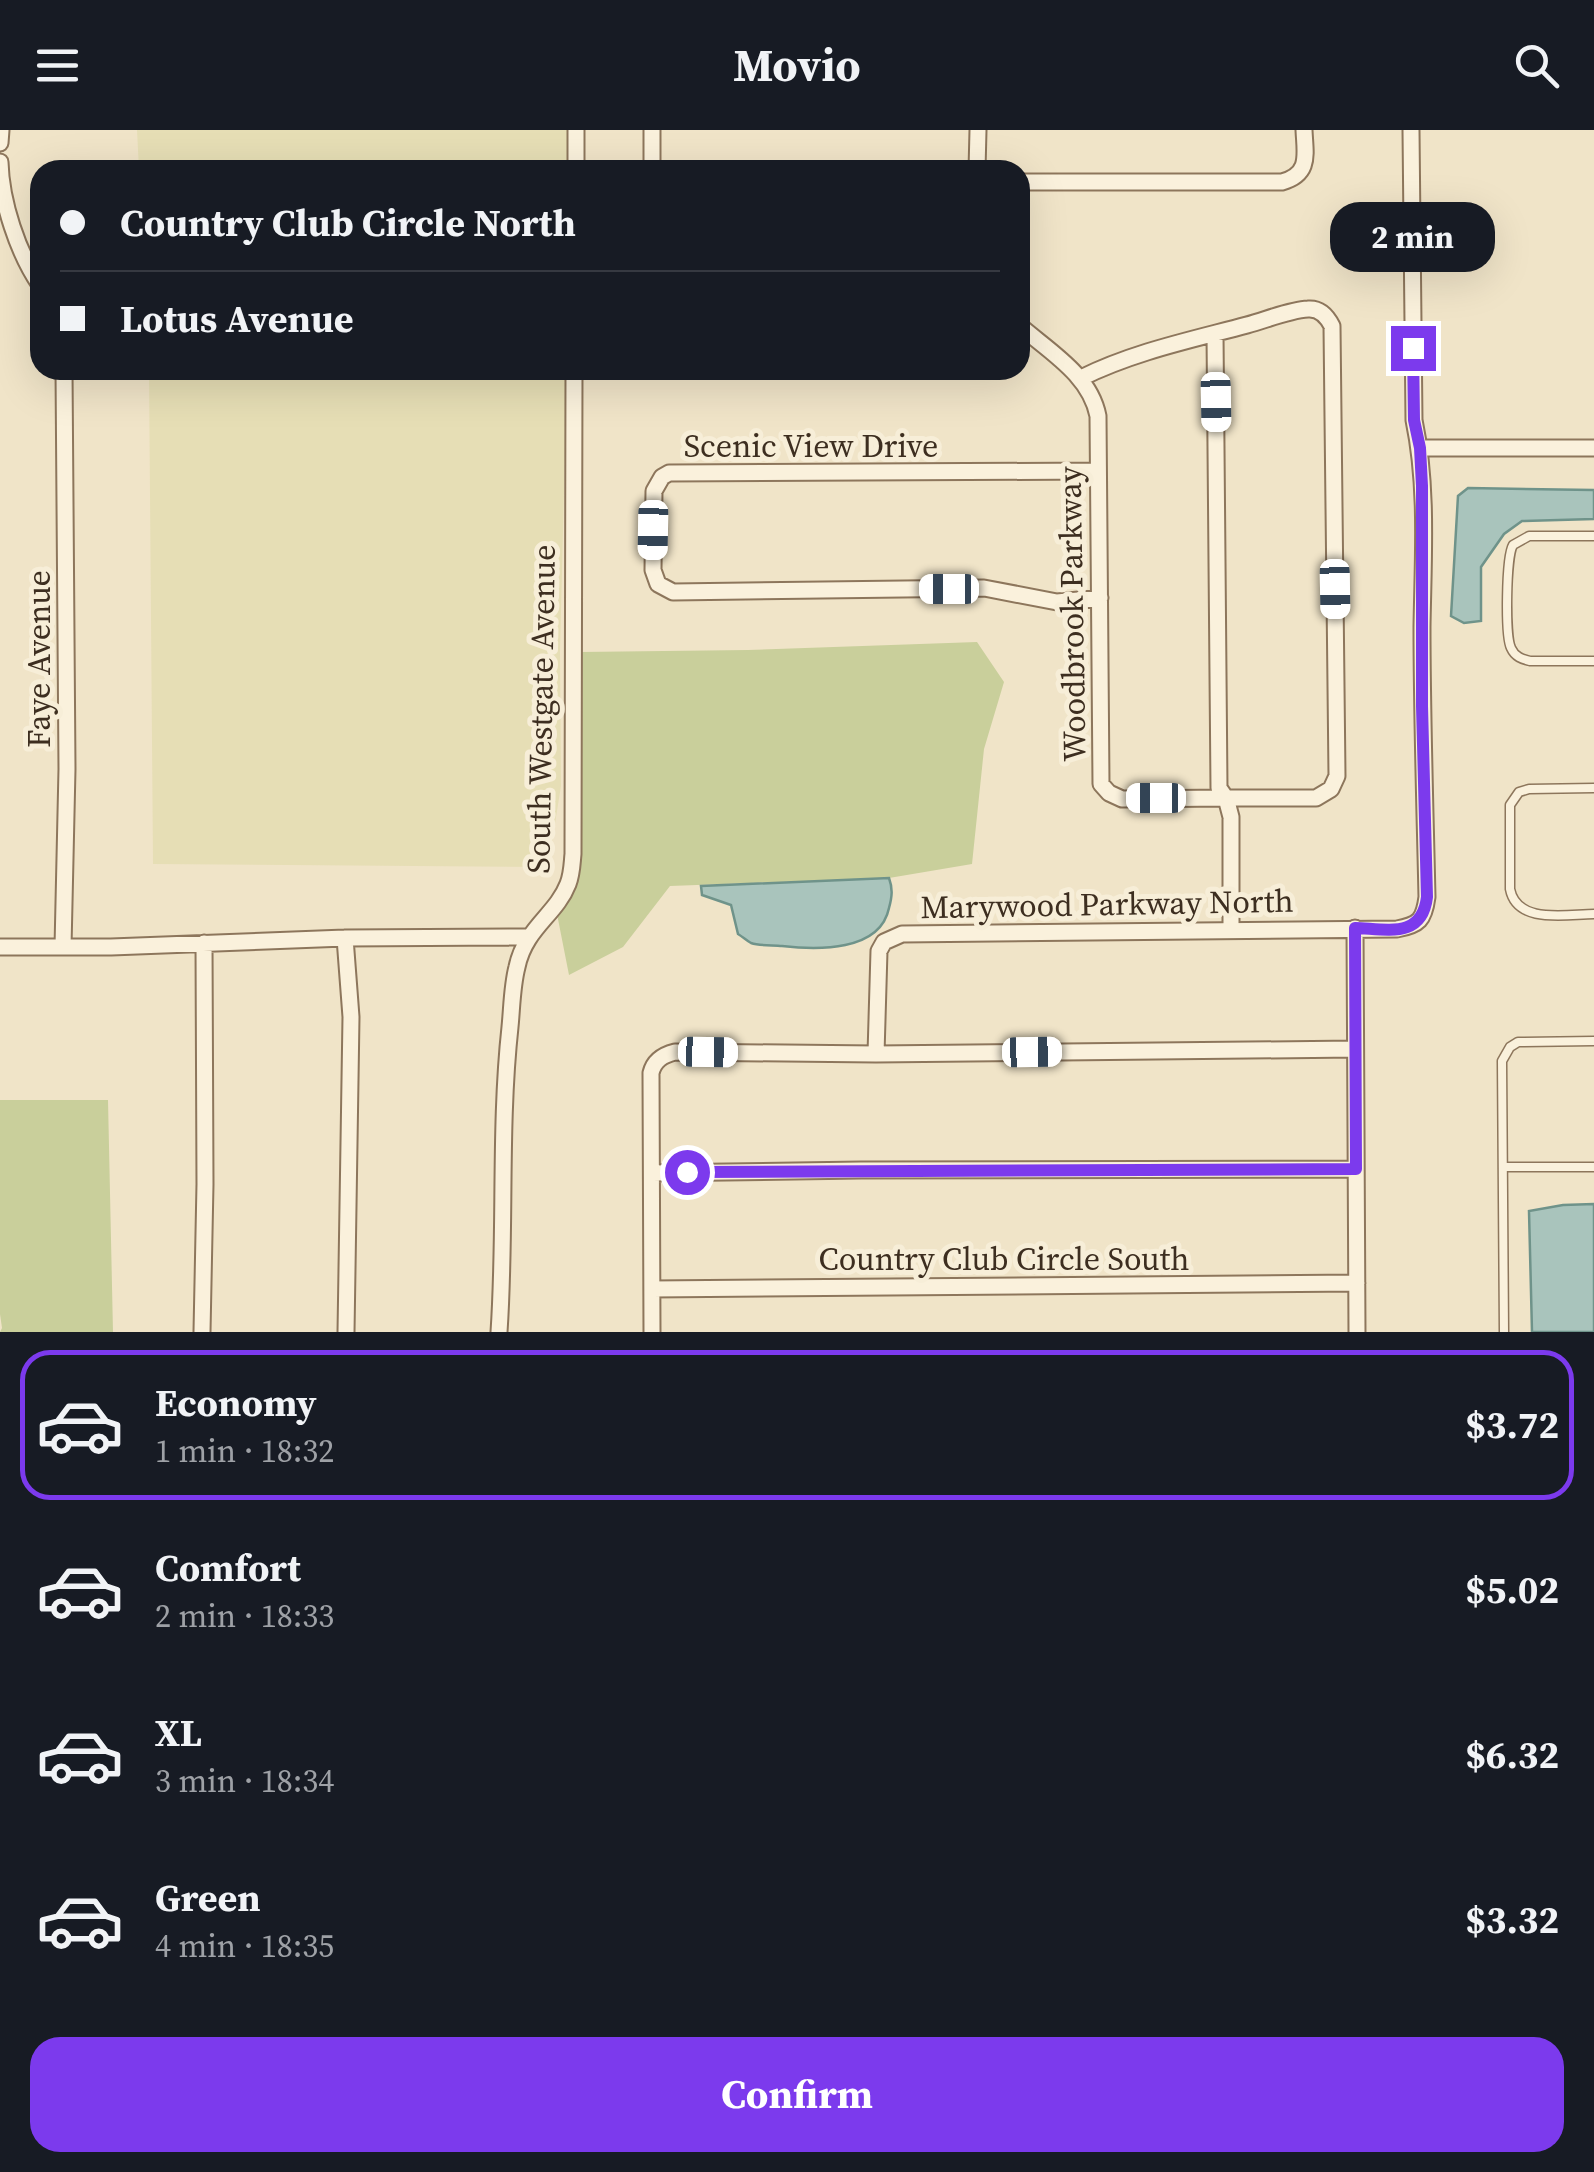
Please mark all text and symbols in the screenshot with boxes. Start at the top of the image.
text: Movio [733,34,861,96]
icon: menu [30,38,85,93]
icon: search [1509,38,1564,93]
text: Country Club Circle North [120,197,576,249]
callout: 2 min [1330,203,1496,273]
text: 2 min [1371,215,1454,259]
text: Lotus Avenue [120,293,354,345]
route end [1391,326,1436,371]
car [1200,372,1232,432]
street label: Scenic View Drive [684,424,938,468]
street label: Woodbrook Parkway [1047,465,1097,762]
car [637,500,669,560]
street label: South Westgate Avenue [516,544,566,874]
car [1319,559,1351,619]
street label: Faye Avenue [17,570,61,748]
car [919,574,979,604]
car [1126,783,1186,813]
street label: Marywood Parkway North [920,879,1294,929]
car [678,1036,738,1068]
car [1002,1036,1062,1068]
route start [665,1150,710,1195]
street label: Country Club Circle South [819,1237,1189,1281]
text: Economy [155,1377,317,1429]
icon: car [35,1380,125,1470]
text: $3.72 [1465,1399,1559,1451]
text: 1 min · 18:32 [155,1429,334,1473]
text: Comfort [155,1542,301,1594]
icon: car [35,1545,125,1635]
text: $5.02 [1465,1564,1559,1616]
text: 2 min · 18:33 [155,1594,334,1638]
text: XL [155,1707,202,1759]
icon: car [35,1710,125,1800]
text: $6.32 [1465,1729,1559,1781]
text: 3 min · 18:34 [155,1759,334,1803]
text: Green [155,1872,261,1924]
icon: car [35,1875,125,1965]
text: $3.32 [1465,1894,1559,1946]
text: 4 min · 18:35 [155,1924,334,1968]
button: Confirm [30,2037,1564,2152]

